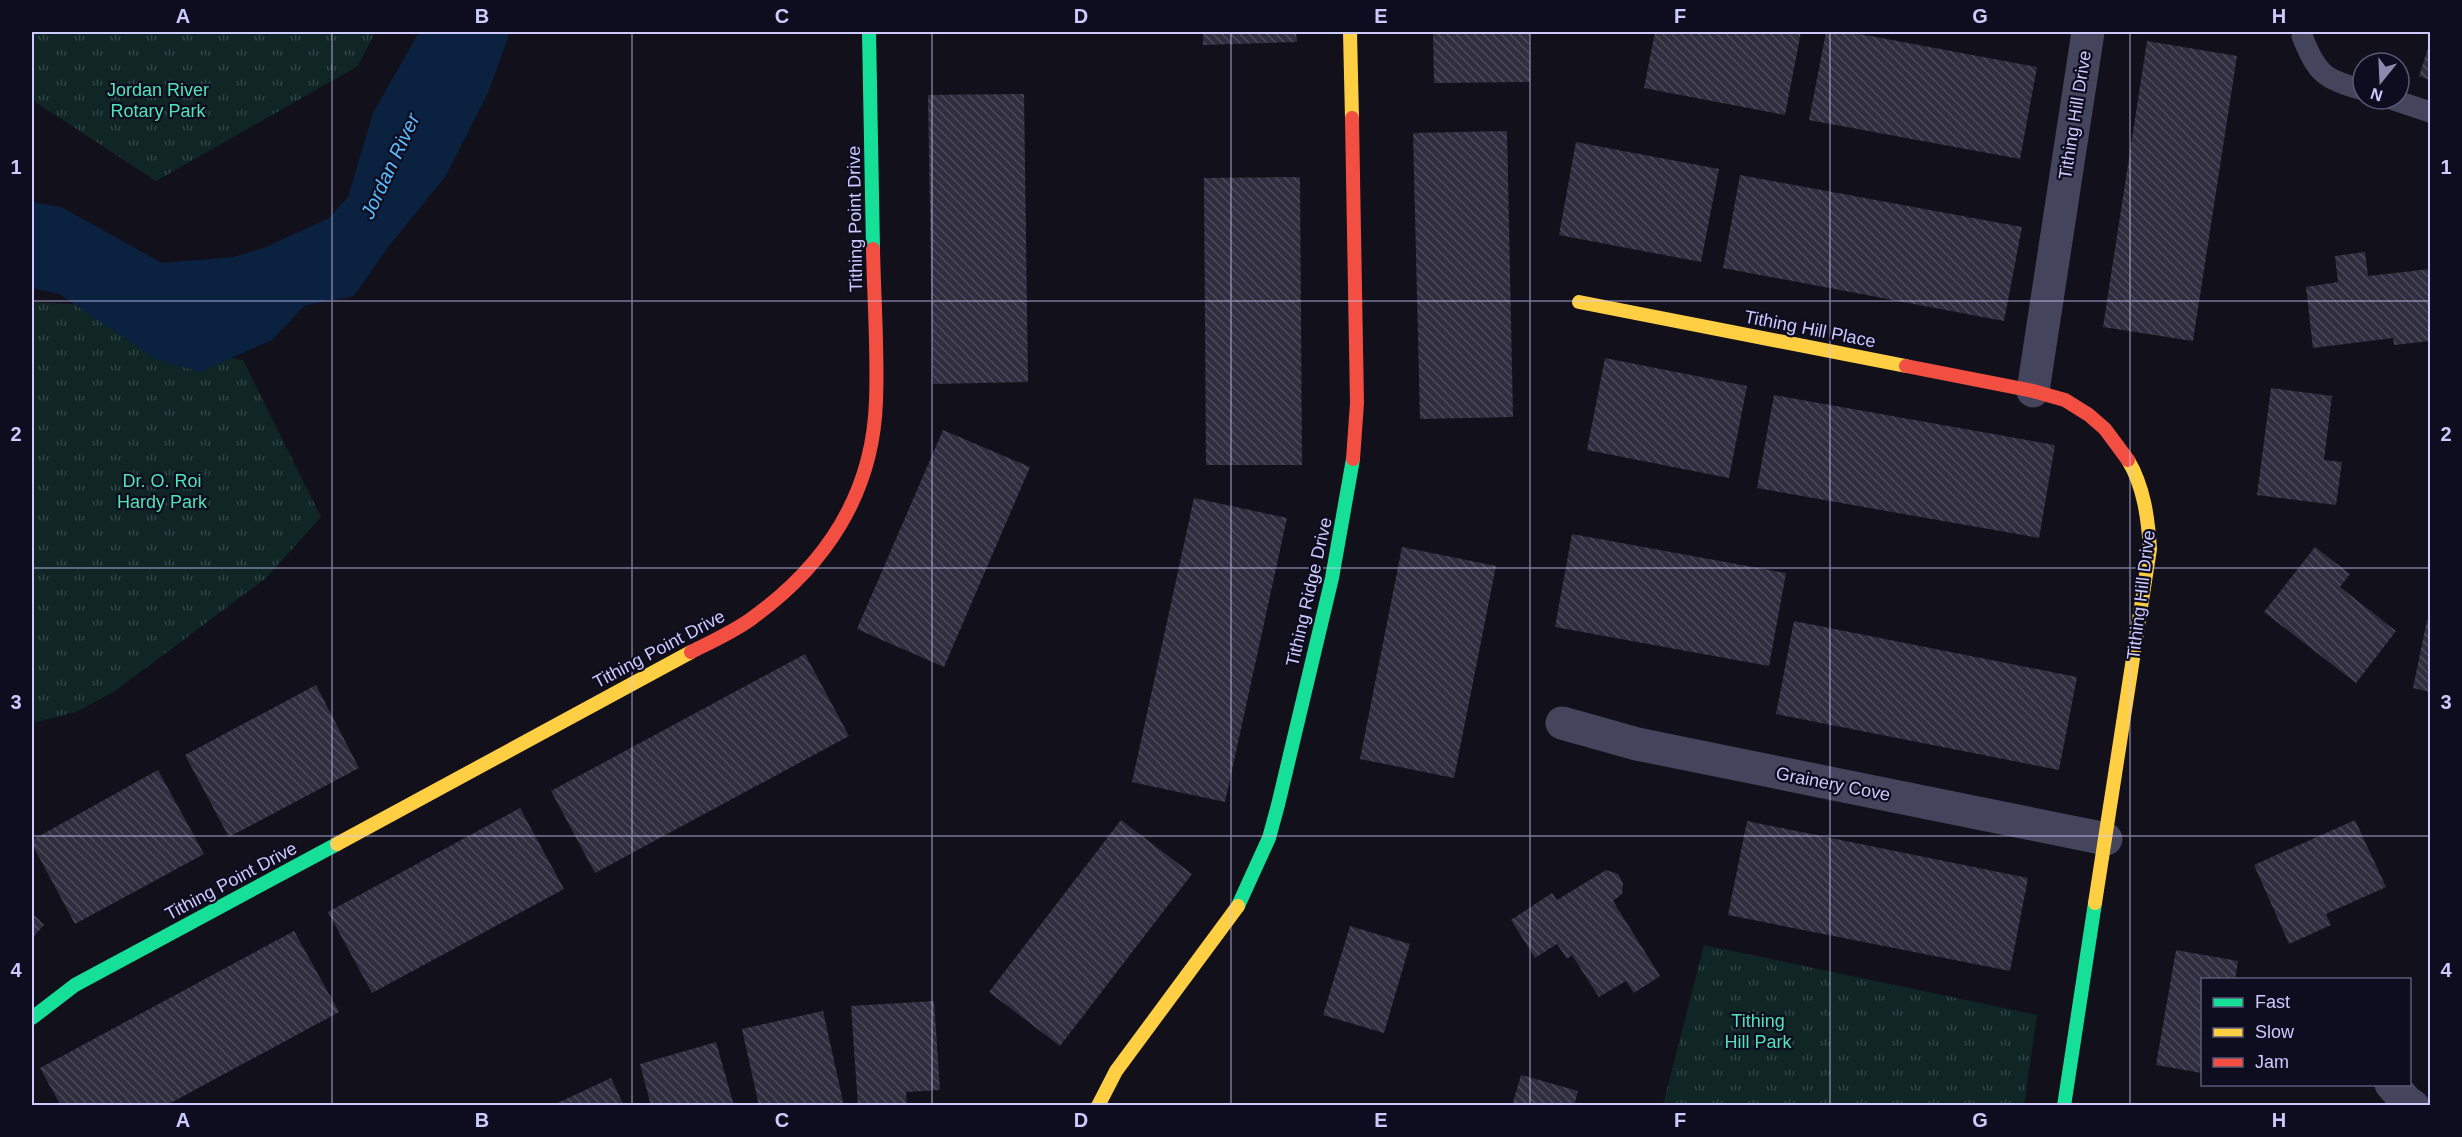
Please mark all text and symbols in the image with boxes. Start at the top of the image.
text: A [176,5,190,27]
text: B [475,5,489,27]
text: C [775,5,789,27]
text: D [1074,5,1088,27]
text: E [1374,5,1388,27]
text: F [1674,5,1686,27]
text: G [1972,5,1988,27]
text: H [2272,5,2286,27]
street label: Tithing Hill Drive [2055,49,2095,181]
north arrow [2351,51,2411,111]
park label: Jordan River Rotary Park [107,80,209,121]
text: N [2368,85,2385,105]
water label: Jordan River [356,109,424,223]
street label: Tithing Point Drive [844,146,866,292]
text: 1 [10,156,22,178]
text: 1 [2440,156,2452,178]
street label: Tithing Hill Place [1743,306,1877,352]
text: 2 [10,423,22,445]
text: 2 [2440,423,2452,445]
park label: Dr. O. Roi Hardy Park [117,471,208,512]
street label: Tithing Ridge Drive [1282,516,1336,668]
street label: Tithing Hill Drive [2123,529,2159,661]
street label: Tithing Point Drive [590,606,728,692]
text: 3 [10,691,22,713]
text: 3 [2440,691,2452,713]
street label: Grainery Cove [1774,763,1892,805]
street label: Tithing Point Drive [162,838,300,924]
text: 4 [10,959,22,981]
text: 4 [2440,959,2452,981]
legend [2201,978,2411,1086]
text: Fast [2255,992,2290,1012]
park label: Tithing Hill Park [1724,1011,1793,1052]
text: Slow [2255,1022,2295,1042]
text: Jam [2255,1052,2289,1072]
text: A [176,1109,190,1131]
text: B [475,1109,489,1131]
text: C [775,1109,789,1131]
text: D [1074,1109,1088,1131]
text: E [1374,1109,1388,1131]
text: F [1674,1109,1686,1131]
text: G [1972,1109,1988,1131]
text: H [2272,1109,2286,1131]

